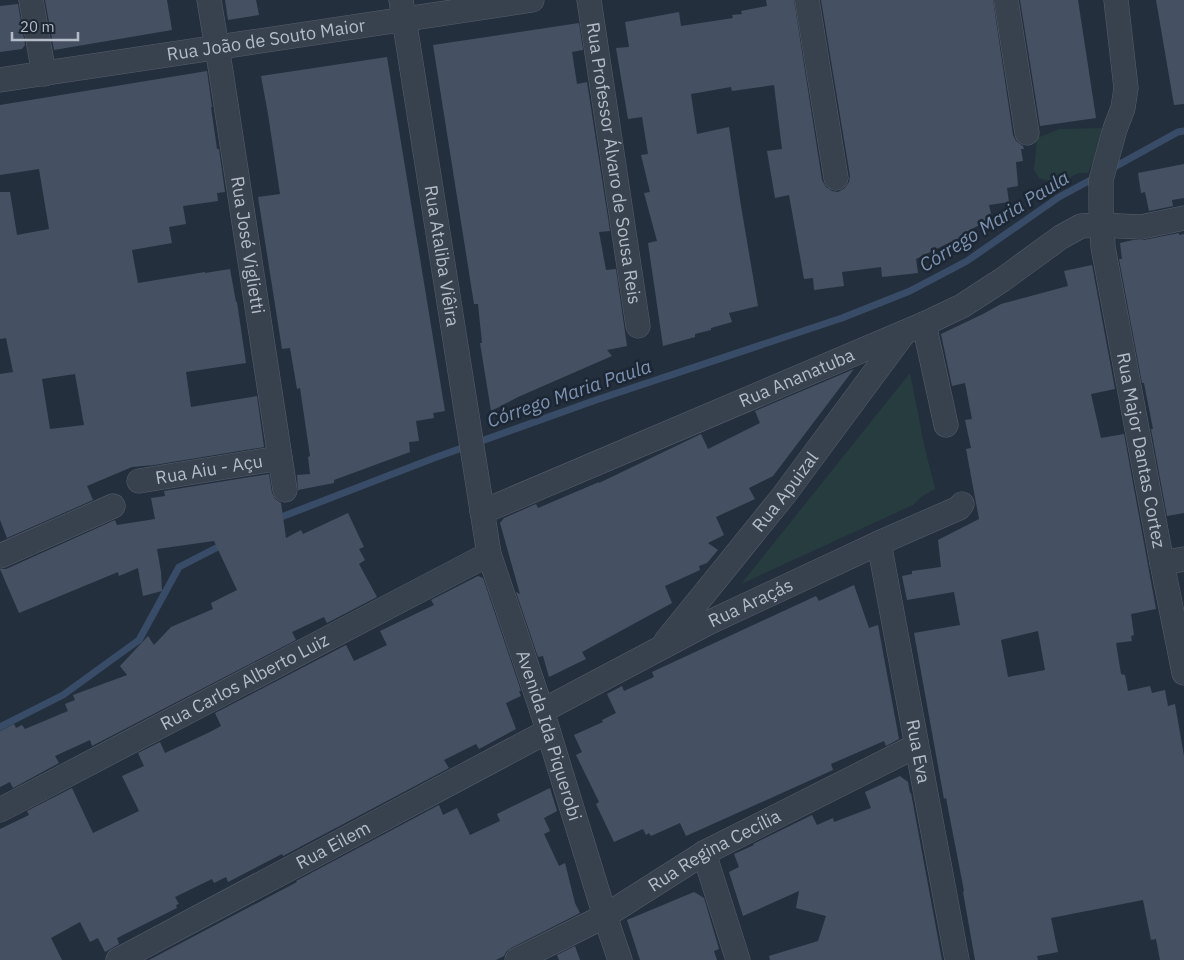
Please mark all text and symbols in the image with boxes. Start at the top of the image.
scale bar [12,10,79,42]
street label: Rua João de Souto Maior [165,13,367,66]
text: 20 m [20,17,55,36]
street label: Rua Professor Álvaro de Sousa Reis [581,21,647,306]
water label: Córrego Maria Paula [915,165,1073,277]
street label: Rua José Viglietti [226,174,270,315]
street label: Rua Ataliba Viêira [420,183,465,328]
street label: Rua Ananatuba [735,343,858,412]
street label: Rua Major Dantas Cortez [1112,350,1171,550]
water label: Córrego Maria Paula [484,354,654,432]
street label: Rua Apuizal [747,447,823,536]
street label: Rua Aiu - Açu [154,449,264,489]
street label: Rua Araçás [704,573,796,632]
street label: Rua Carlos Alberto Luiz [156,628,333,735]
street label: Avenida Ida Piquerobi [511,647,587,823]
street label: Rua Eva [901,717,936,785]
street label: Rua Regina Cecília [644,804,785,897]
street label: Rua Eilem [292,816,374,874]

